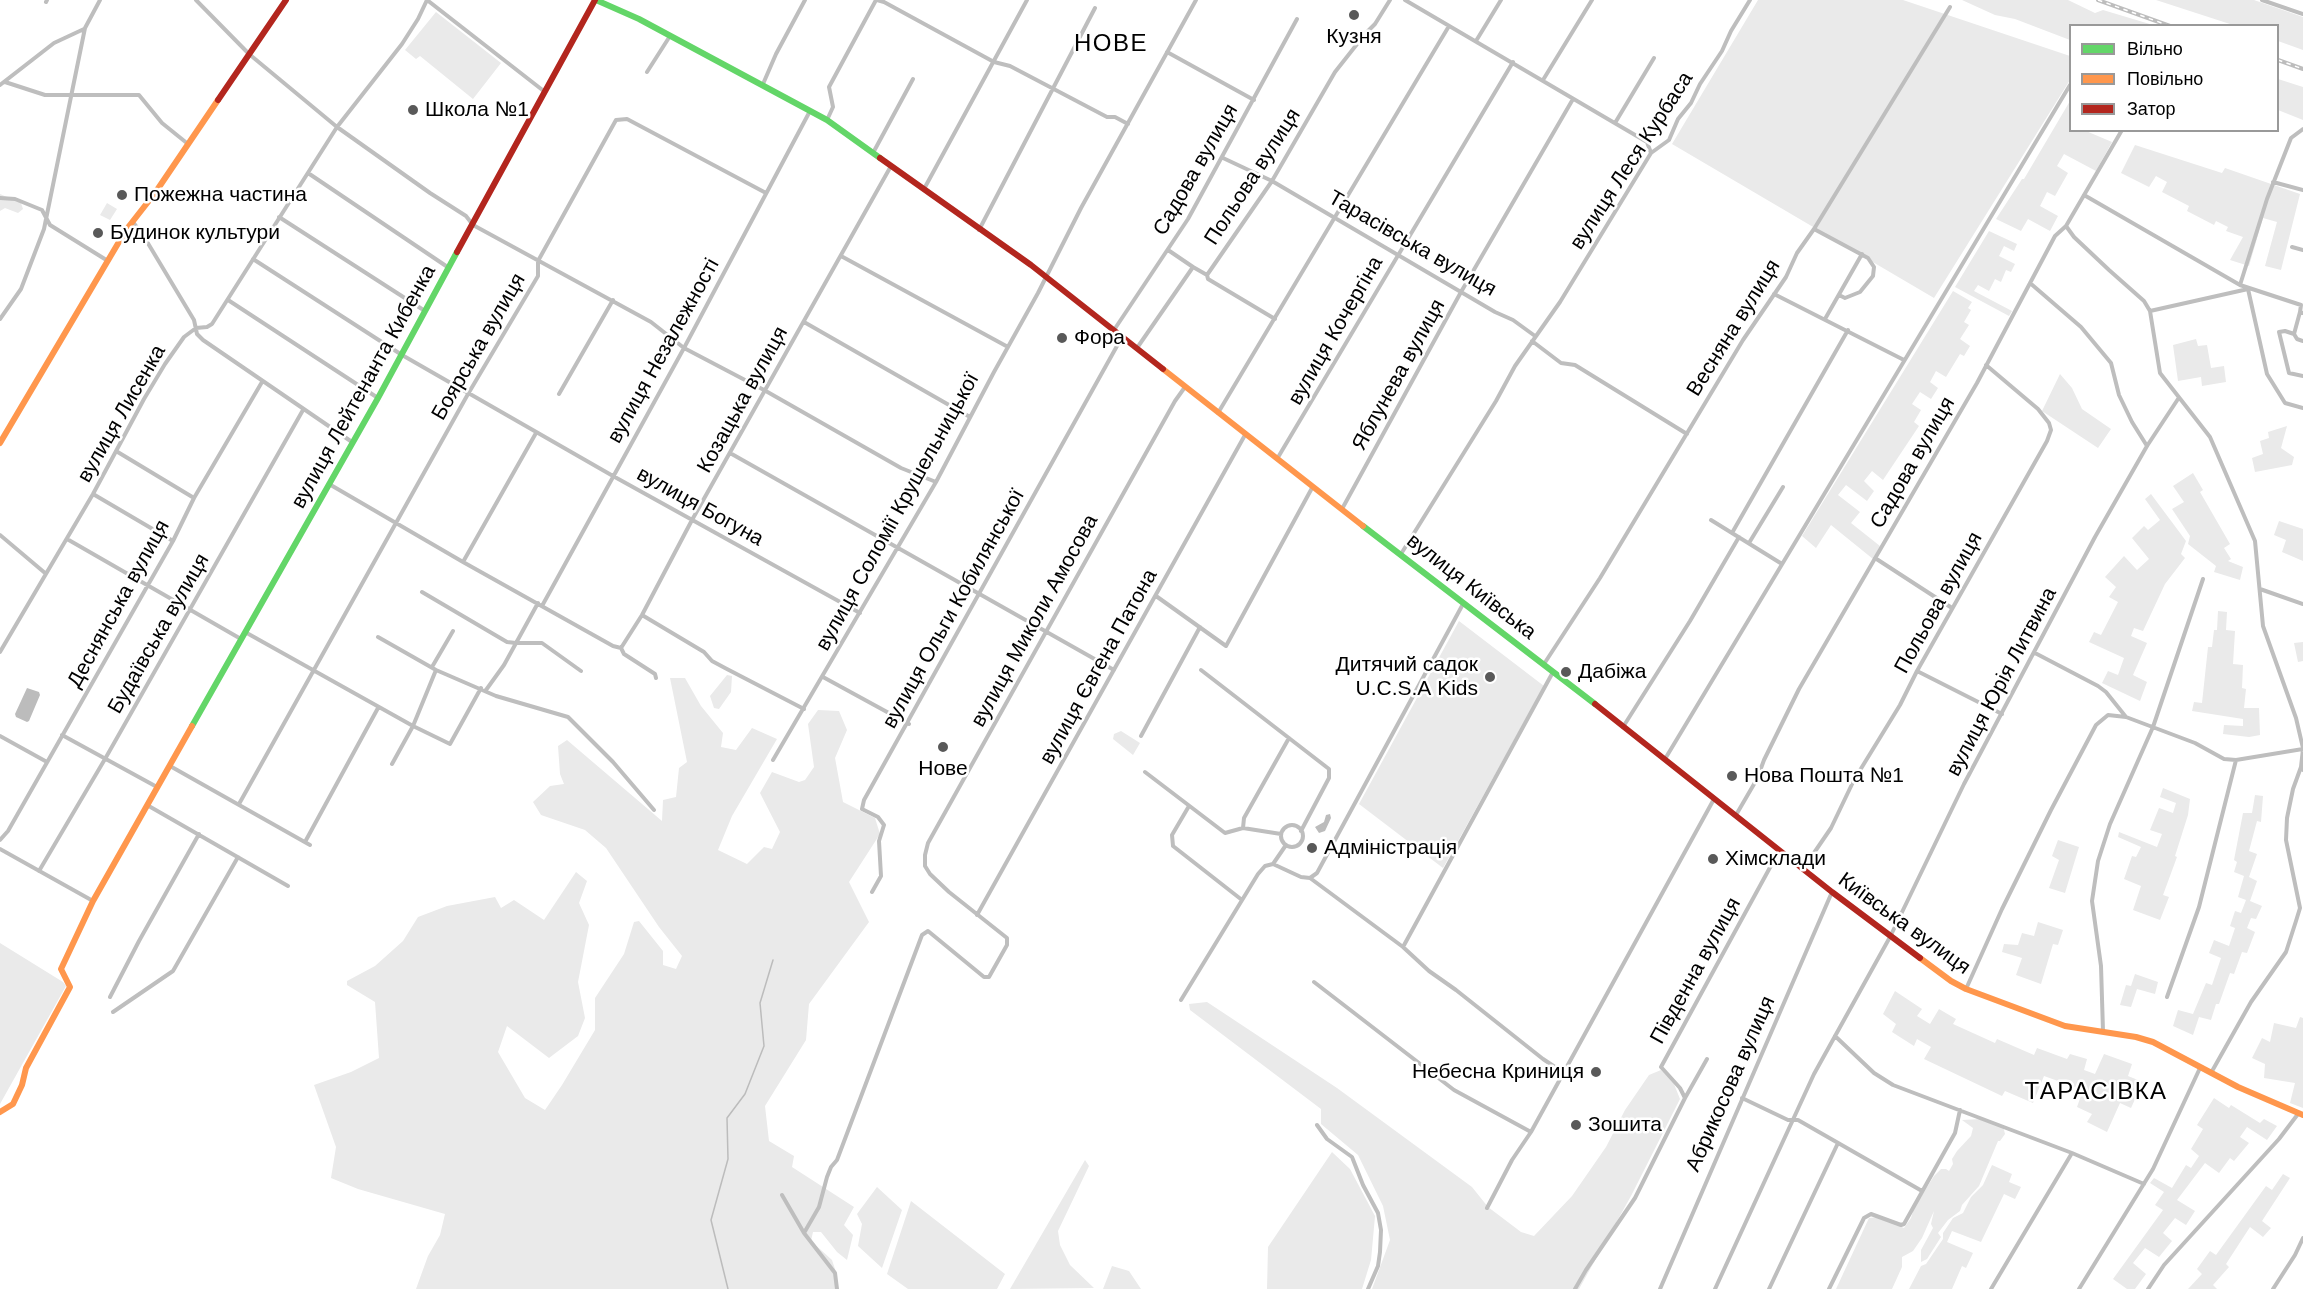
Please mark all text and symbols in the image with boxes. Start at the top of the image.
marker: Кузня [1347,8,1361,22]
place label: Кузня [1326,24,1382,50]
legend [2069,24,2279,132]
district label: НОВЕ [1074,30,1148,58]
text: Вільно [2127,39,2183,59]
street label: вулиця Леся Курбаса [1565,67,1699,255]
text: Повільно [2127,69,2203,89]
place label: Школа №1 [425,97,529,123]
text: Затор [2127,99,2176,119]
street label: Садова вулиця [1148,100,1244,240]
marker: Школа №1 [406,103,420,117]
street label: Польова вулиця [1199,104,1307,250]
place label: Пожежна частина [134,182,307,208]
street label: Тарасівська вулиця [1324,186,1500,302]
marker: Пожежна частина [115,188,129,202]
place label: Будинок культури [110,220,280,246]
marker: Будинок культури [91,226,105,240]
street label: вулиця Кочергіна [1283,252,1389,410]
street label: вулиця Незалежності [603,254,725,448]
street label: Весняна вулиця [1682,255,1786,401]
street label: вулиця Лейтенанта Кибенка [286,261,442,513]
street label: Боярська вулиця [427,269,531,425]
street label: Яблунева вулиця [1347,295,1451,455]
street label: Козацька вулиця [692,323,794,477]
place label: Фора [1074,325,1125,351]
marker: Фора [1055,331,1069,345]
street label: вулиця Лисенка [72,341,172,487]
street label: вулиця Соломії Крушельницької [811,369,985,655]
street label: Садова вулиця [1865,393,1961,533]
street label: вулиця Богуна [632,462,768,552]
street label: вулиця Ольги Кобилянської [878,485,1030,733]
street label: вулиця Миколи Амосова [966,510,1104,732]
street label: Деснянська вулиця [62,516,176,692]
street label: Польова вулиця [1890,528,1988,678]
street label: вулиця Київська [1401,529,1541,645]
street label: Будаївська вулиця [103,550,215,718]
street label: вулиця Євгена Патона [1035,565,1163,769]
street label: вулиця Юрія Литвина [1942,583,2062,781]
place label: Дитячий садок U.C.S.A Kids [1336,652,1478,702]
place label: Дабіжа [1578,659,1646,685]
marker: Дабіжа [1559,665,1573,679]
marker: Дитячий садок U.C.S.A Kids [1483,670,1497,684]
marker: Нове [936,740,950,754]
place label: Нове [918,756,968,782]
place label: Нова Пошта №1 [1744,763,1904,789]
marker: Нова Пошта №1 [1725,769,1739,783]
place label: Адміністрація [1324,835,1457,861]
marker: Адміністрація [1305,841,1319,855]
place label: Хімсклади [1725,846,1826,872]
marker: Хімсклади [1706,852,1720,866]
street label: Київська вулиця [1833,868,1975,980]
street label: Південна вулиця [1645,893,1747,1049]
street label: Абрикосова вулиця [1681,992,1781,1176]
place label: Небесна Криниця [1412,1059,1584,1085]
marker: Небесна Криниця [1589,1065,1603,1079]
district label: ТАРАСІВКА [2024,1078,2168,1106]
place label: Зошита [1588,1112,1662,1138]
marker: Зошита [1569,1118,1583,1132]

